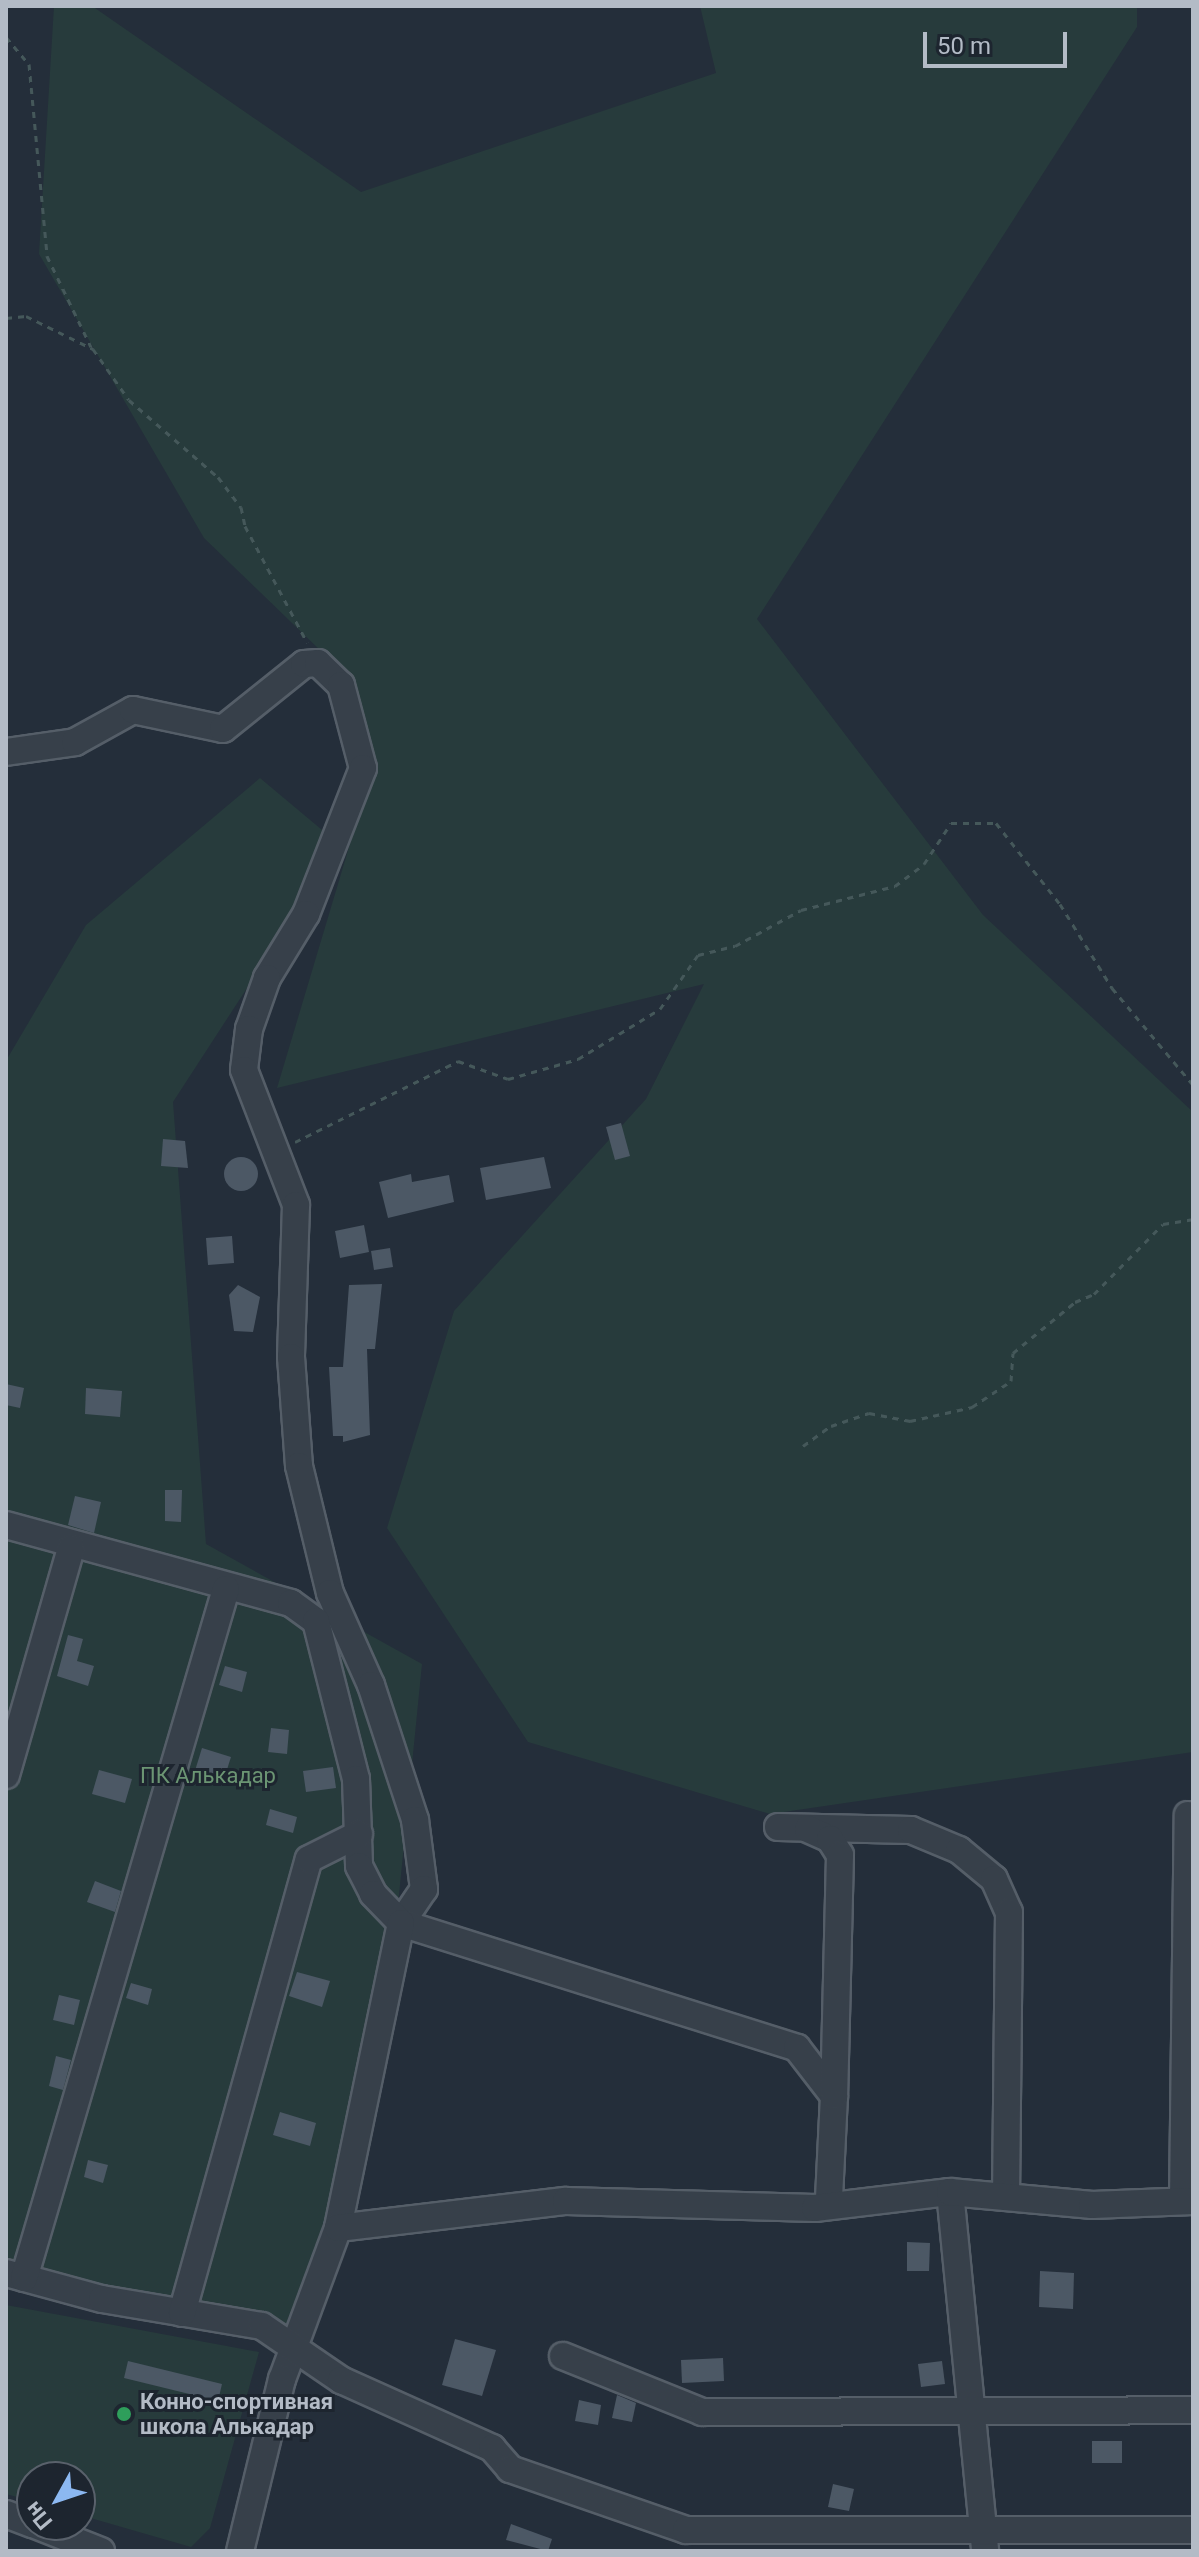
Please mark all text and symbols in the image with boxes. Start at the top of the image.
scale bar [927,16,1071,66]
text: 50 m [937,32,991,60]
park label: ПК Алькадар [140,1763,276,1789]
place label: Конно-спортивная школа Алькадар [140,2388,333,2440]
marker: Конно-спортивная школа Алькадар [115,2405,133,2423]
north arrow [16,2461,96,2541]
text: Пн [20,2497,57,2534]

